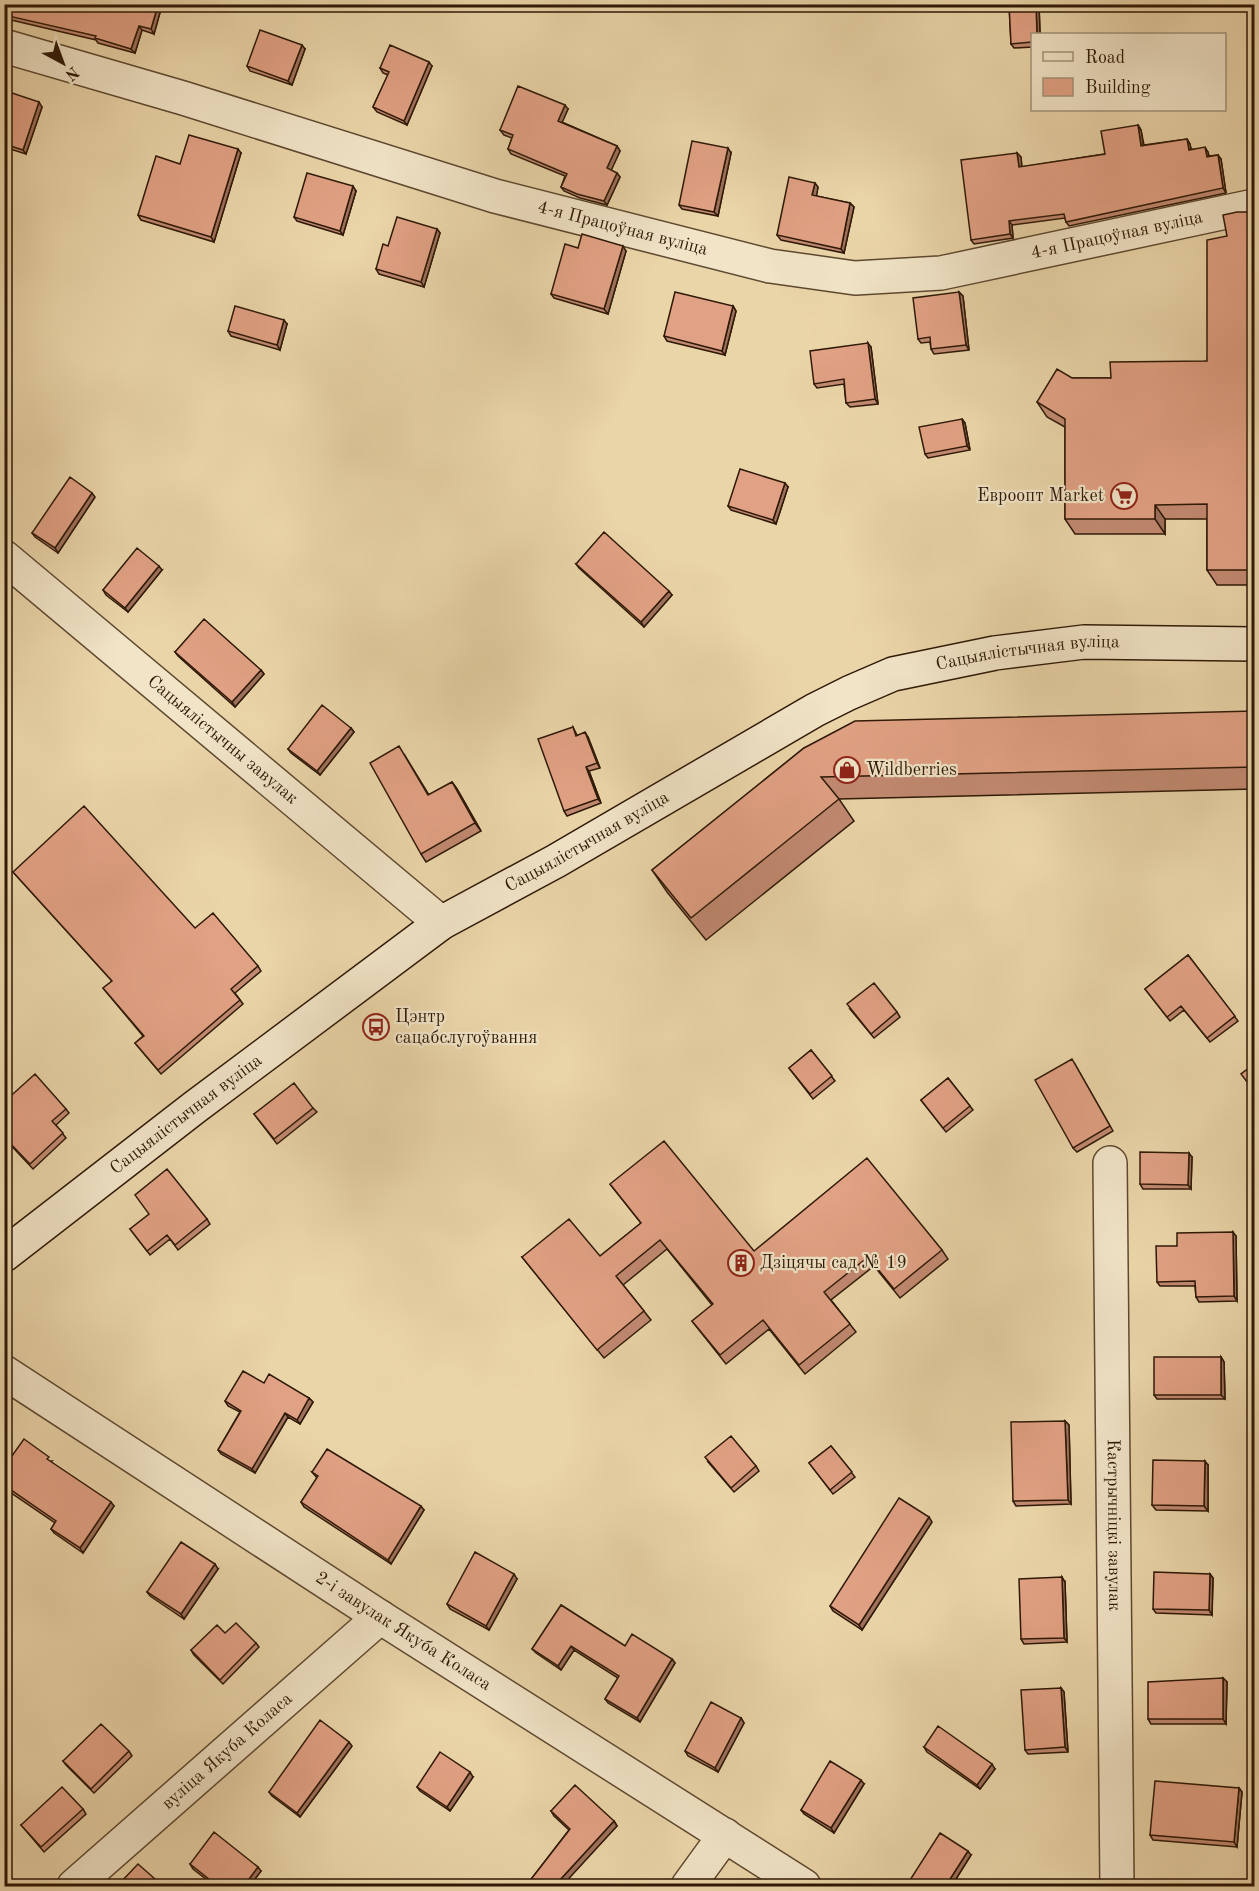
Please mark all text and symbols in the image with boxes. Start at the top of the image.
north arrow [33,33,93,93]
legend [1031,33,1226,111]
text: Road [1085,49,1125,67]
text: N [61,63,81,83]
text: Building [1085,79,1151,97]
street label: 4-я Працоўная вуліца [535,198,710,259]
street label: 4-я Працоўная вуліца [1029,208,1204,262]
supermarket icon: Евроопт Market [1109,481,1139,511]
place label: Евроопт Market [977,487,1104,505]
street label: Сацыялістычная вуліца [934,633,1120,674]
street label: Сацыялістычны завулак [144,672,301,808]
shop icon: Wildberries [832,755,862,785]
place label: Wildberries [866,761,957,779]
street label: Сацыялістычная вуліца [502,788,672,896]
place label: Цэнтр сацабслугоўвання [395,1008,537,1047]
bus stop icon: Цэнтр сацабслугоўвання [361,1012,391,1042]
street label: Сацыялістычная вуліца [107,1051,265,1178]
building icon: Дзіцячы сад № 19 [726,1248,756,1278]
place label: Дзіцячы сад № 19 [760,1254,907,1272]
street label: Кастрычніцкі завулак [1104,1439,1123,1611]
street label: 2-і завулак Якуба Коласа [312,1568,494,1694]
street label: вуліца Якуба Коласа [159,1689,296,1813]

